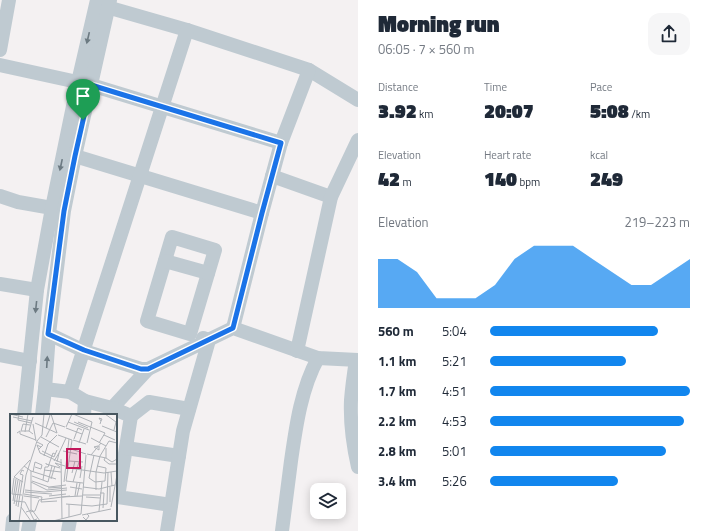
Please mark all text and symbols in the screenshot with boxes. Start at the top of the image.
text: Morning run [378,7,500,41]
button: share [648,13,690,55]
one-way arrow [85,32,91,44]
text: 06:05 · 7 × 560 m [378,39,474,59]
pin [66,79,100,120]
text: Distance [378,79,418,95]
text: Time [484,79,507,95]
text: Pace [590,79,612,95]
icon: arrive [72,85,94,107]
text: 3.92 [378,95,417,126]
text: 20:07 [484,95,534,126]
text: 5:08 [590,95,629,126]
text: km [417,106,434,122]
text: /km [629,106,650,122]
text: Elevation [378,147,421,163]
text: Heart rate [484,147,531,163]
text: kcal [590,147,608,163]
one-way arrow [57,159,63,171]
text: 42 [378,163,400,194]
text: 140 [484,163,517,194]
text: 249 [590,163,623,194]
text: m [400,174,412,190]
text: bpm [517,174,540,190]
text: Elevation [378,212,429,232]
text: 219–223 m [624,212,690,232]
one-way arrow [32,301,39,313]
text: 560 m [378,321,414,341]
text: 5:04 [442,321,467,341]
text: 1.1 km [378,351,416,371]
text: 5:21 [442,351,467,371]
one-way arrow [44,355,50,368]
text: 1.7 km [378,381,416,401]
text: 4:51 [442,381,467,401]
text: 2.2 km [378,411,416,431]
text: 4:53 [442,411,467,431]
inset map [10,414,117,521]
text: 2.8 km [378,441,416,461]
text: 5:01 [442,441,467,461]
text: 3.4 km [378,471,416,491]
text: 5:26 [442,471,467,491]
map controls [310,483,346,519]
button: layers [310,483,346,519]

